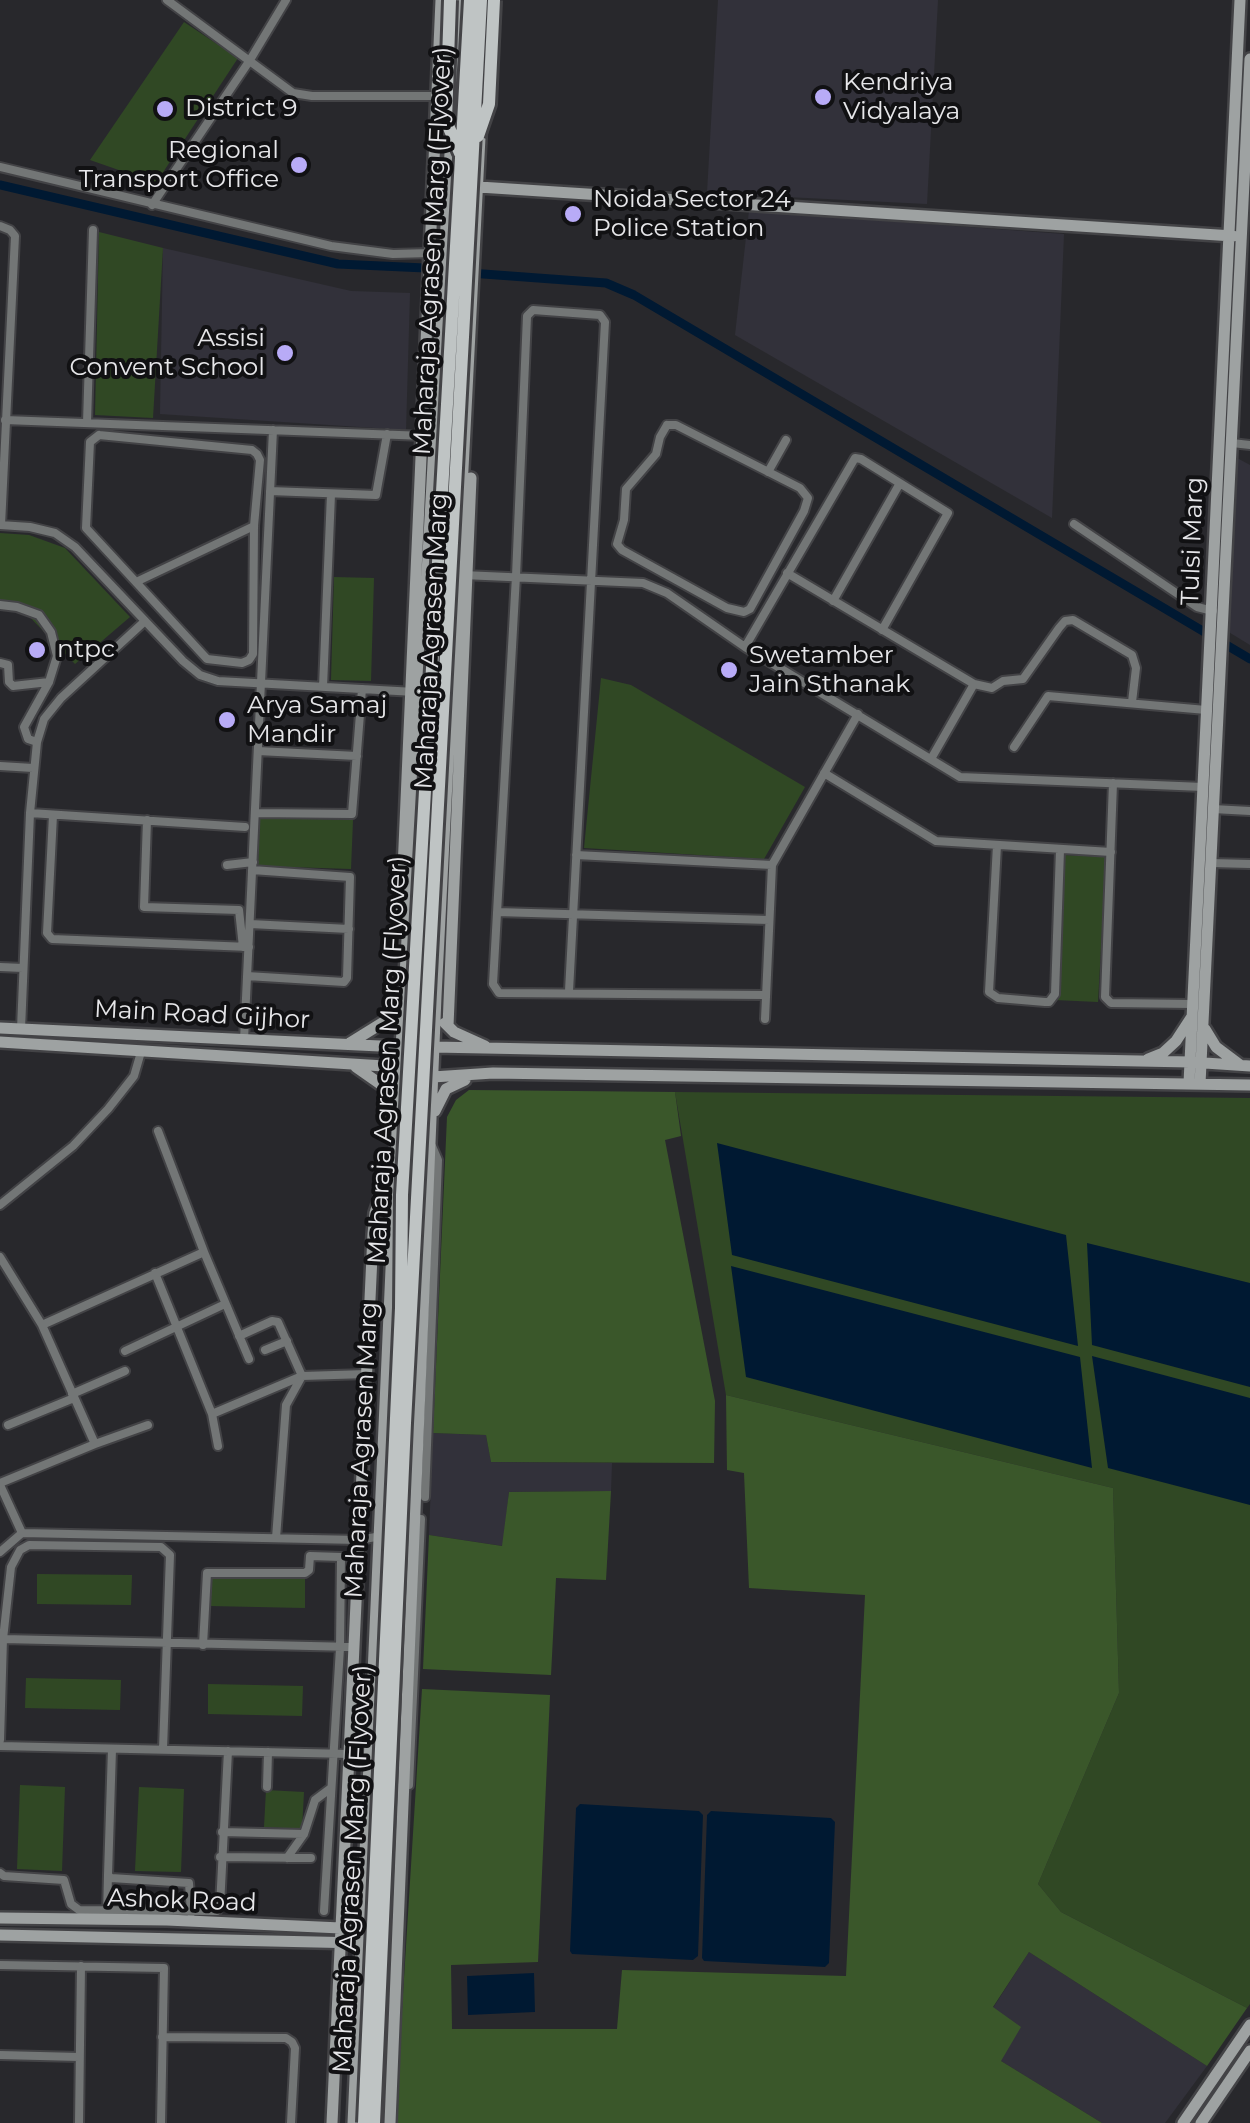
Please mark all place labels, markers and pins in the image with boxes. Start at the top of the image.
place label: Kendriya Vidyalaya [843,68,960,127]
marker: Kendriya Vidyalaya [812,86,834,108]
place label: District 9 [185,94,297,124]
marker: District 9 [154,98,176,120]
place label: Regional Transport Office [79,136,279,195]
marker: Regional Transport Office [288,154,310,176]
place label: Noida Sector 24 Police Station [593,185,791,244]
marker: Noida Sector 24 Police Station [562,203,584,225]
place label: Assisi Convent School [69,324,265,383]
marker: Assisi Convent School [274,342,296,364]
place label: ntpc [57,635,115,665]
marker: ntpc [26,639,48,661]
place label: Swetamber Jain Sthanak [749,641,910,700]
marker: Swetamber Jain Sthanak [718,659,740,681]
place label: Arya Samaj Mandir [247,691,387,750]
marker: Arya Samaj Mandir [216,709,238,731]

